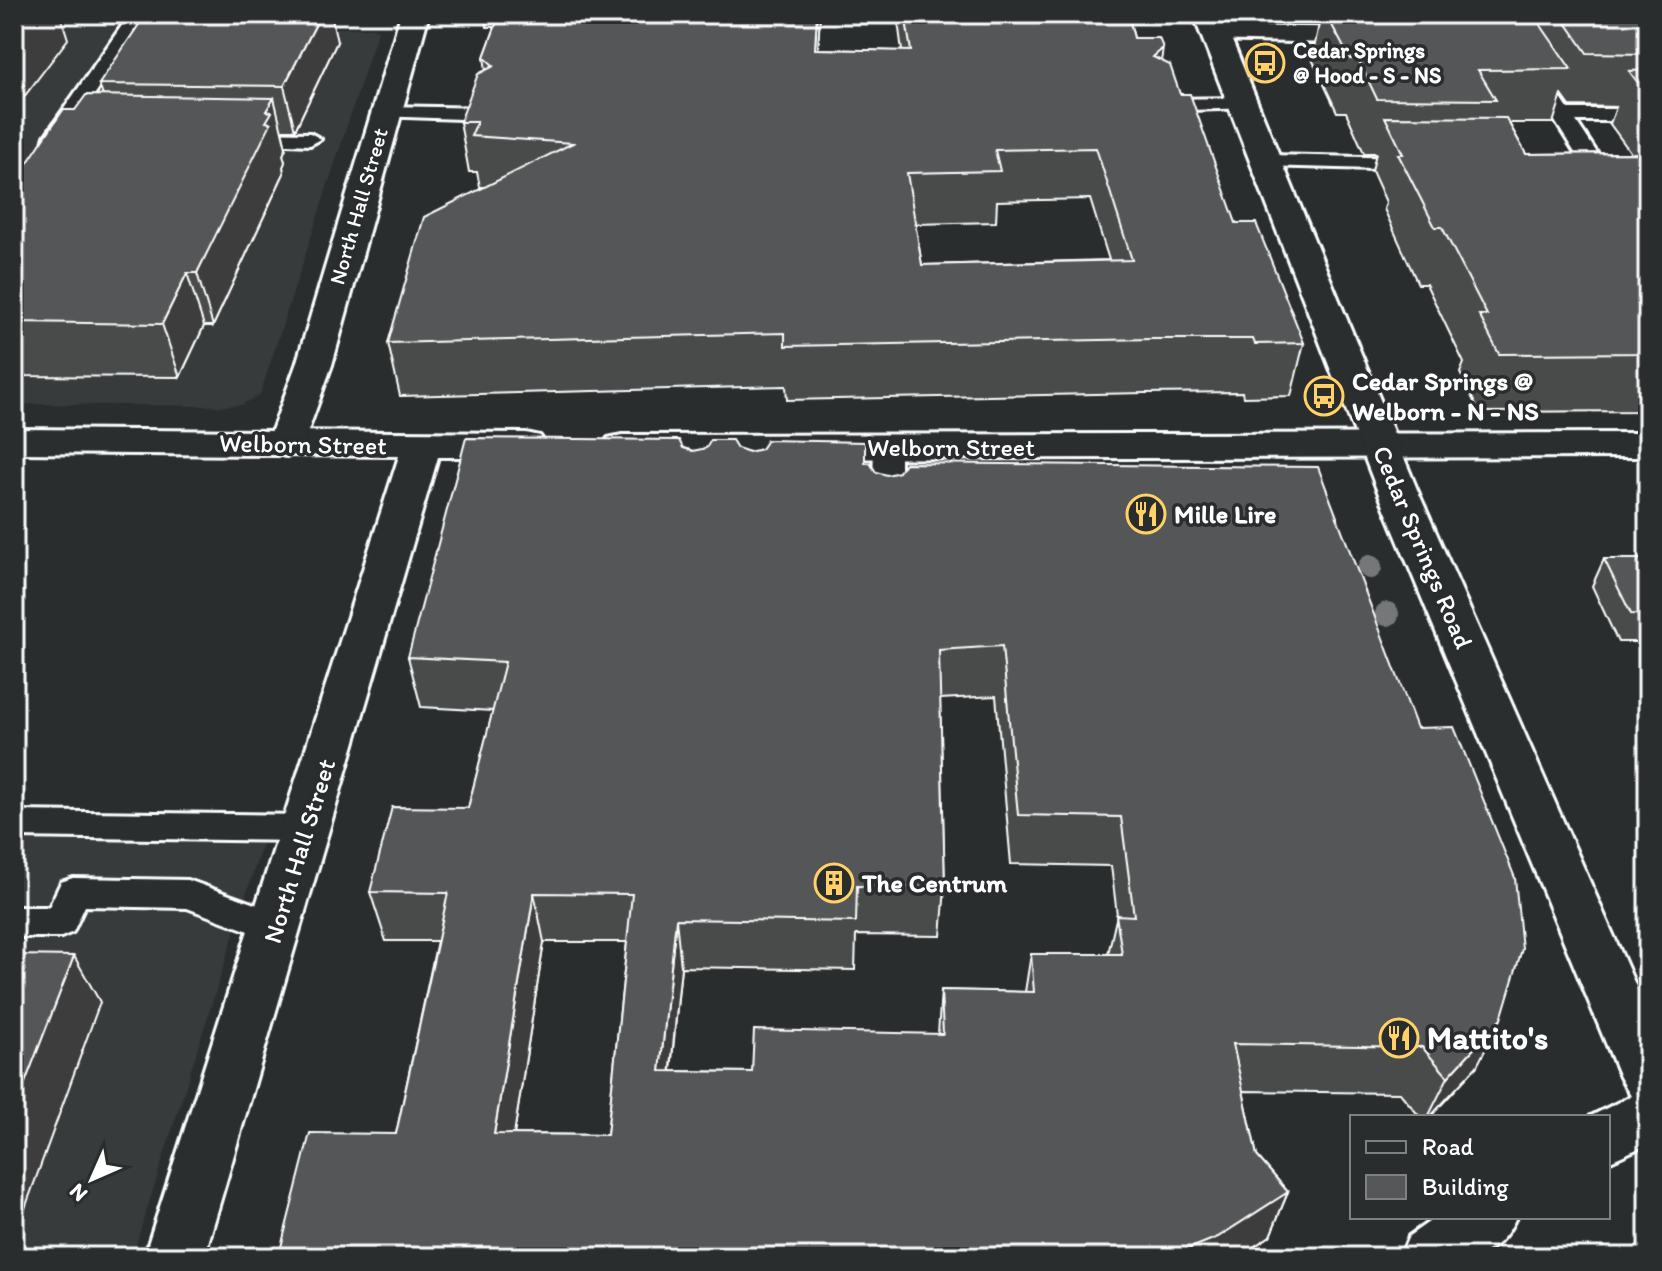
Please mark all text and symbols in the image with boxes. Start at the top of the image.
place label: Cedar Springs @ Hood - S - NS [1293,37,1441,89]
bus stop icon: Cedar Springs @ Hood - S - NS [1244,42,1286,84]
street label: North Hall Street [323,125,394,288]
place label: Cedar Springs @ Welborn - N - NS [1352,365,1539,427]
bus stop icon: Cedar Springs @ Welborn - N - NS [1303,375,1345,417]
street label: Welborn Street [219,427,387,461]
street label: Welborn Street [867,431,1035,463]
street label: Cedar Springs Road [1366,441,1480,653]
restaurant icon: Mille Lire [1125,493,1167,535]
place label: Mille Lire [1174,498,1276,530]
street label: North Hall Street [256,755,342,947]
building icon: The Centrum [813,862,855,904]
place label: The Centrum [861,867,1008,899]
restaurant icon: Mattito's [1378,1017,1420,1059]
place label: Mattito's [1427,1019,1548,1057]
legend [1350,1115,1610,1219]
text: Road [1422,1132,1474,1161]
north arrow [52,1139,132,1219]
text: Building [1422,1172,1509,1201]
text: N [63,1178,93,1208]

